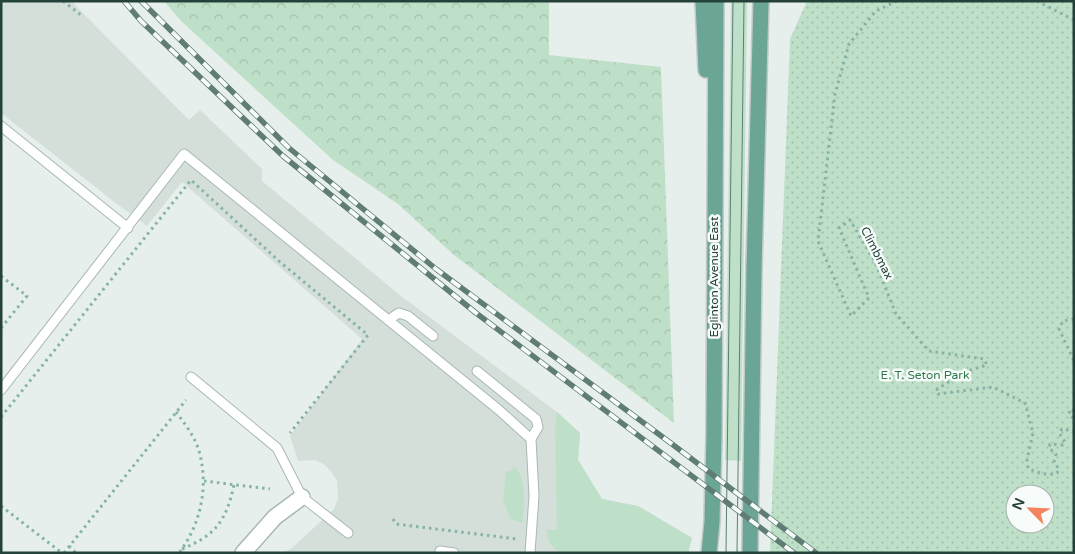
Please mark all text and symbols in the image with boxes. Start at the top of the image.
street label: Eglinton Avenue East [707,216,721,338]
street label: Climbmax [858,224,896,282]
park label: E. T. Seton Park [881,368,970,382]
north arrow [1005,484,1055,534]
text: N [1009,495,1029,513]

